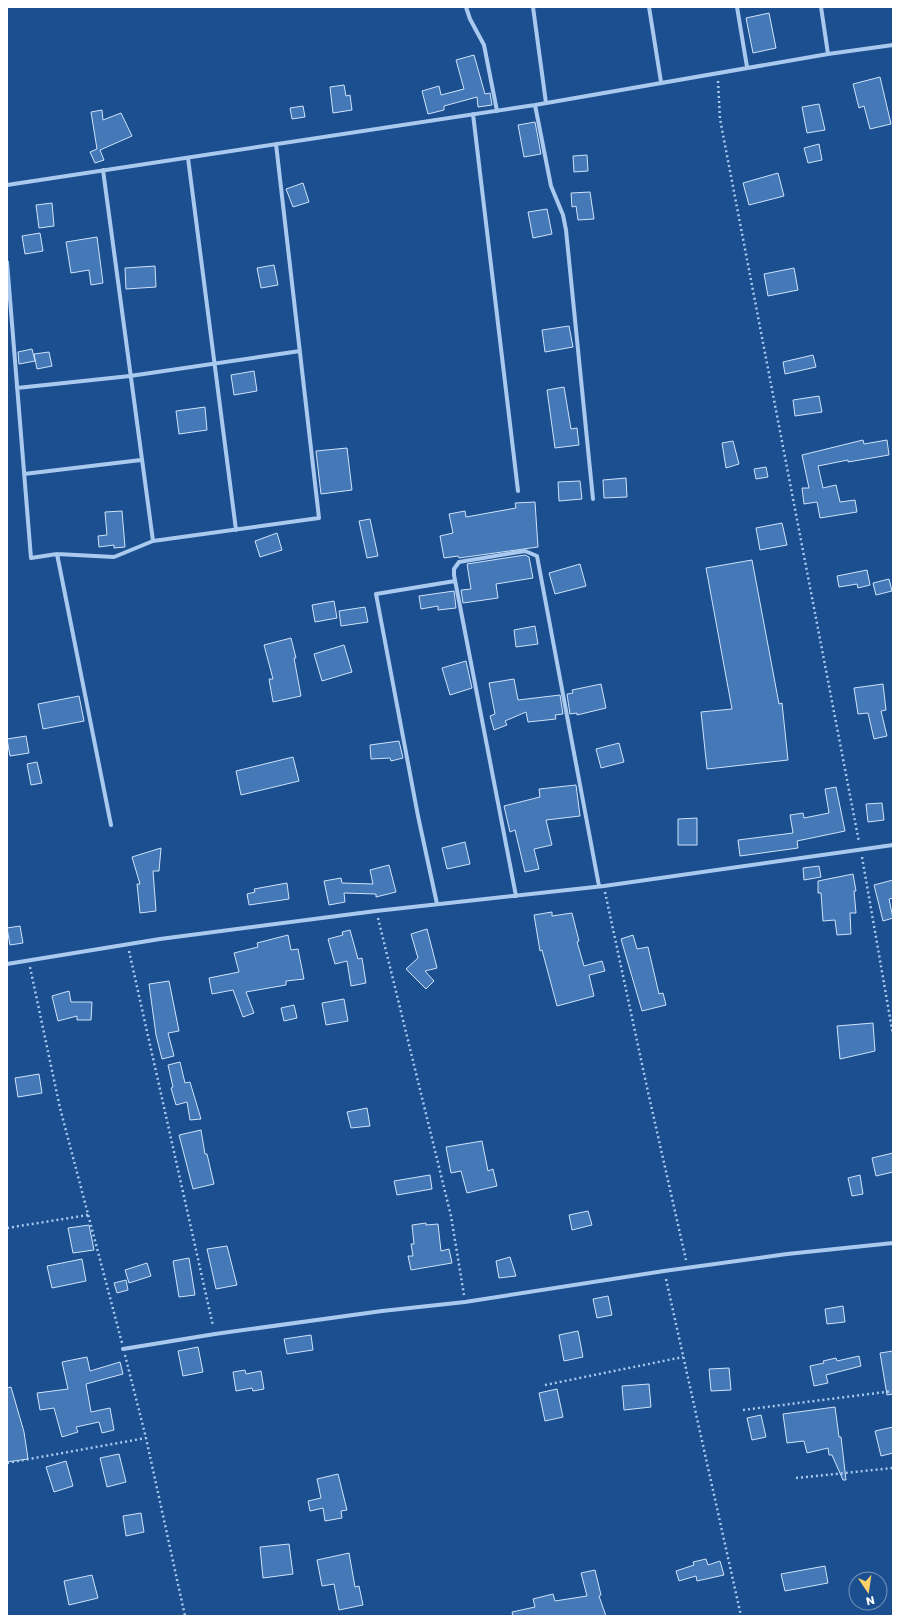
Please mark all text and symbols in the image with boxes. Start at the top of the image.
north arrow [848,1571,888,1611]
text: N [864,1592,876,1609]

